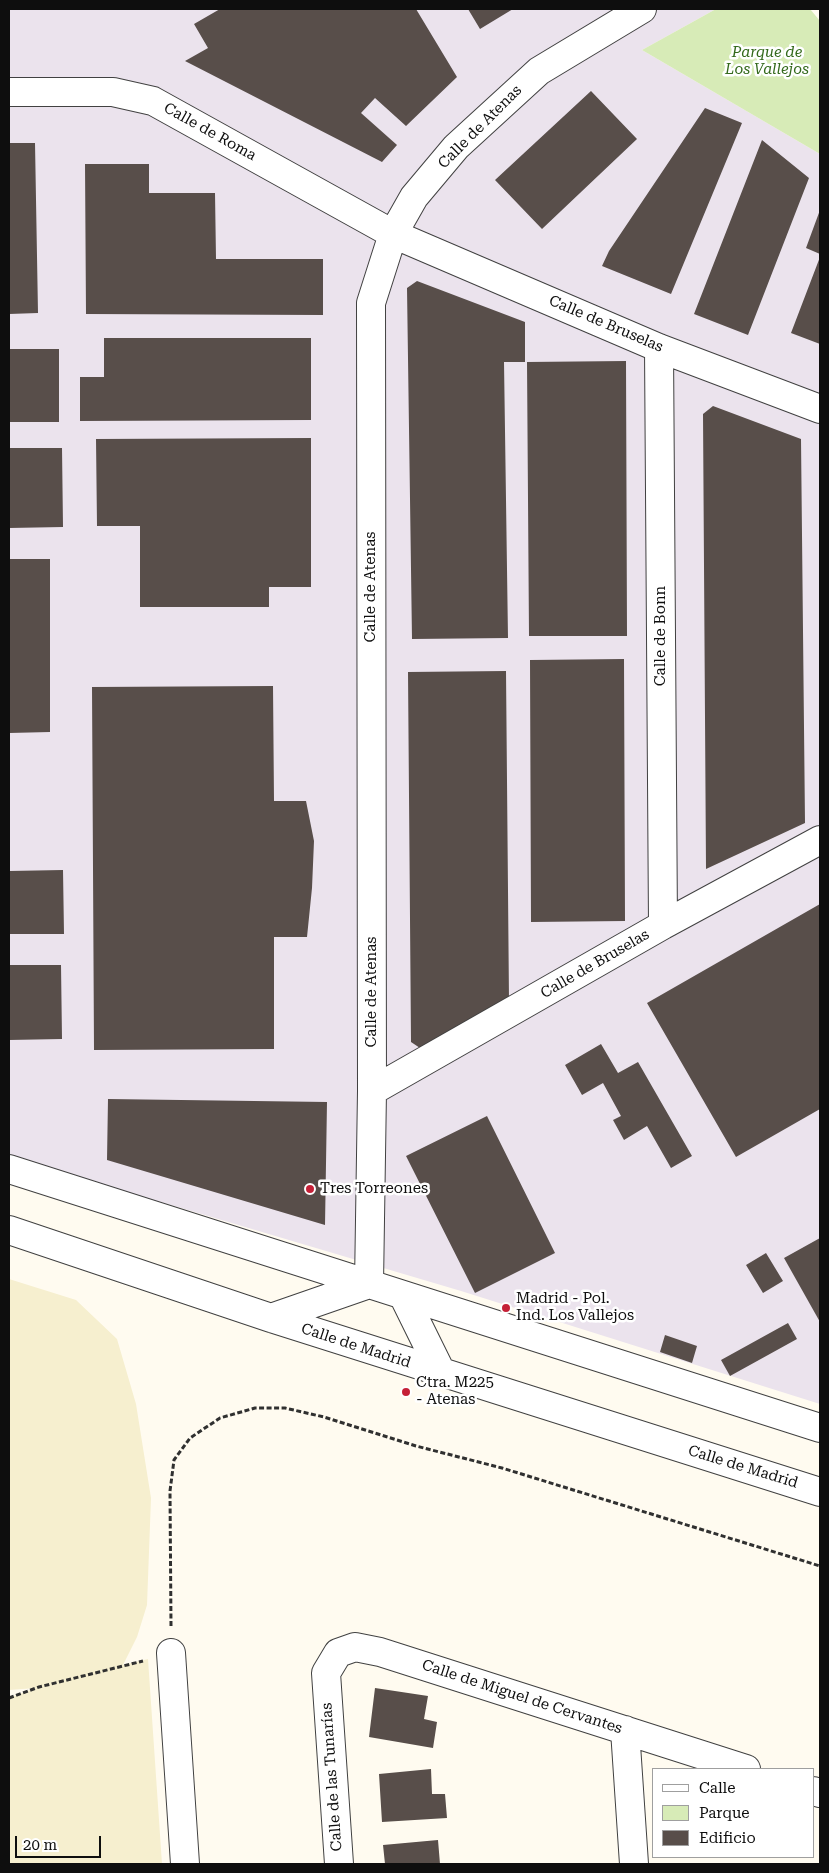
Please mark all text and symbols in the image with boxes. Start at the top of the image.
park label: Parque de Los Vallejos [725,44,809,79]
street label: Calle de Atenas [434,81,526,173]
street label: Calle de Roma [161,99,259,165]
street label: Calle de Bruselas [546,292,666,356]
street label: Calle de Atenas [362,532,380,642]
street label: Calle de Bonn [652,586,670,686]
street label: Calle de Bruselas [537,926,653,1002]
street label: Calle de Atenas [363,937,381,1047]
place label: Tres Torreones [320,1180,428,1198]
marker: Tres Torreones [304,1183,316,1195]
place label: Madrid - Pol. Ind. Los Vallejos [516,1290,634,1325]
marker: Madrid - Pol. Ind. Los Vallejos [500,1302,512,1314]
street label: Calle de Madrid [299,1320,413,1372]
place label: Ctra. M225 - Atenas [416,1374,494,1409]
marker: Ctra. M225 - Atenas [400,1386,412,1398]
street label: Calle de Madrid [686,1442,800,1492]
street label: Calle de Miguel de Cervantes [420,1656,624,1738]
street label: Calle de las Tunarías [318,1702,346,1852]
legend [652,1768,814,1858]
text: Calle [699,1779,735,1797]
text: Parque [699,1804,750,1822]
scale bar [18,1826,104,1858]
text: Edificio [699,1829,756,1847]
text: 20 m [23,1836,57,1854]

